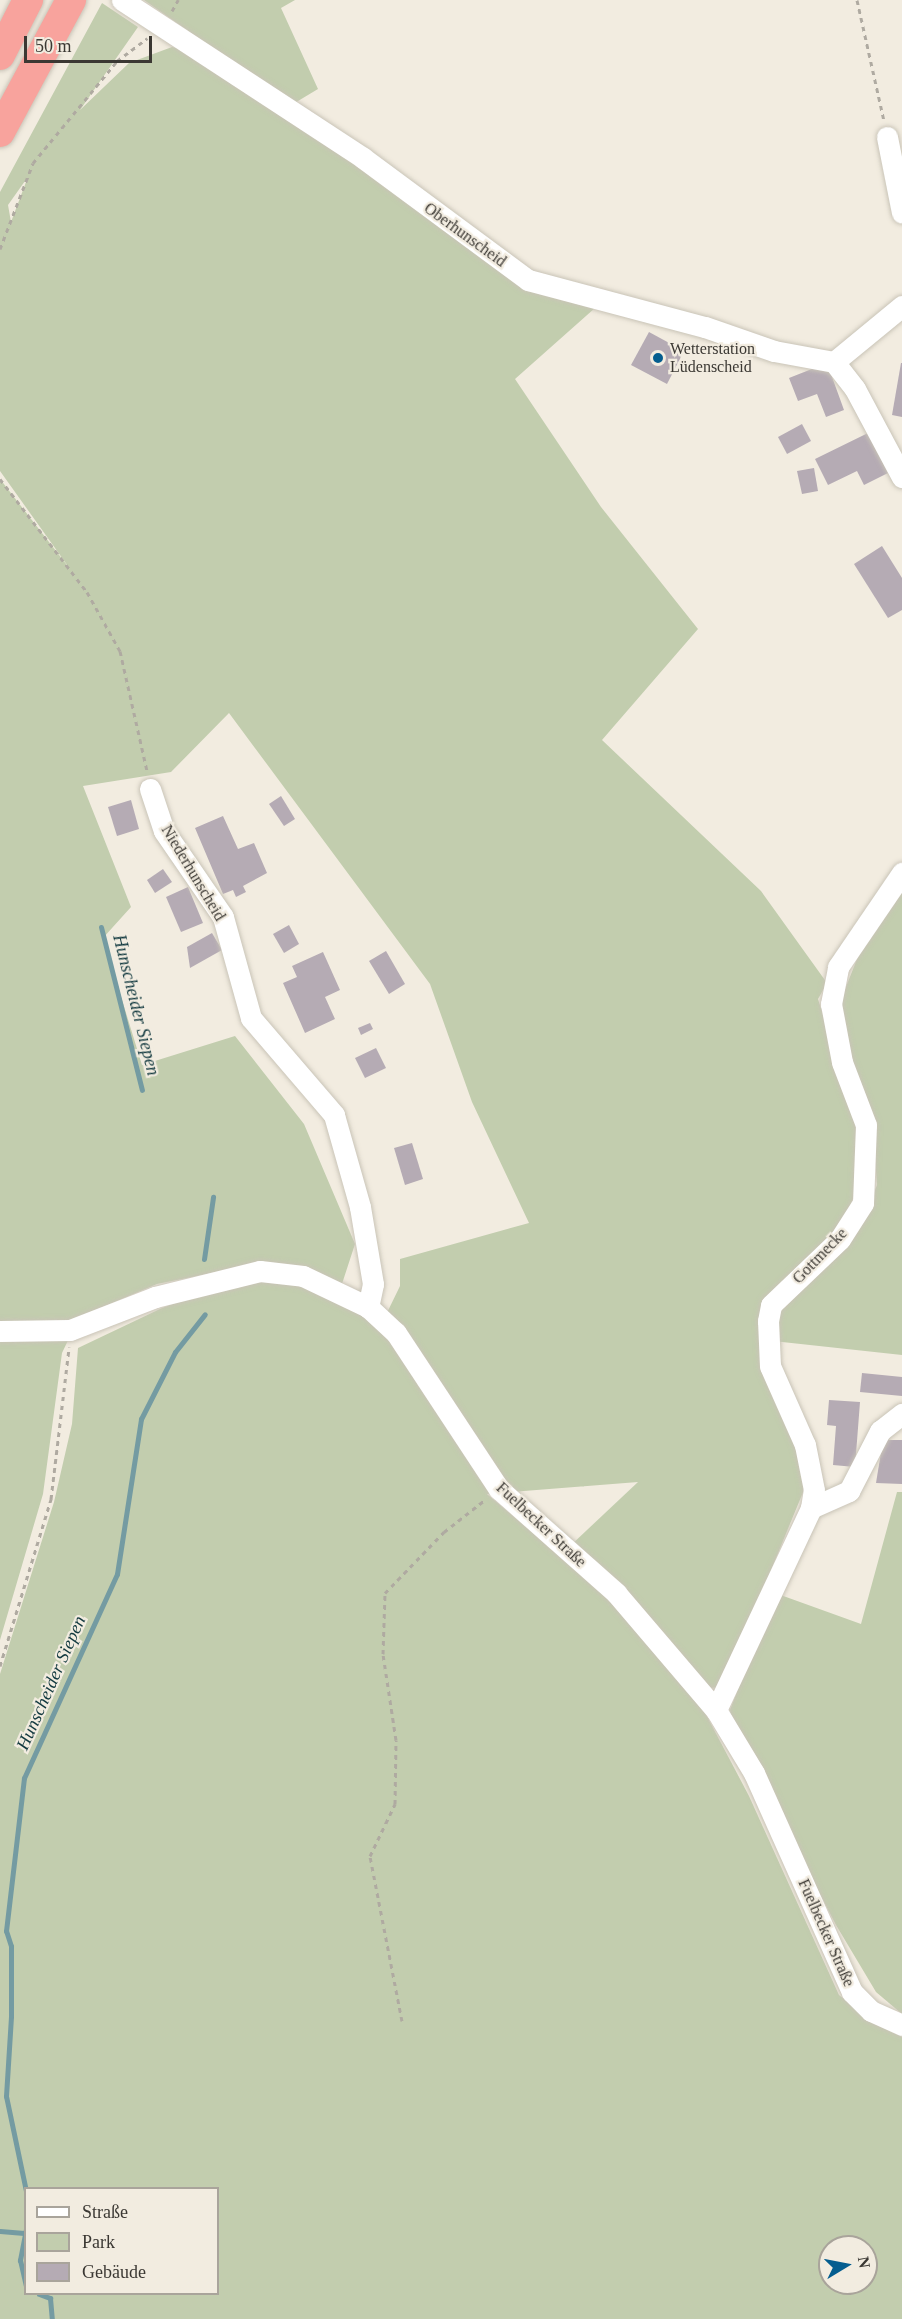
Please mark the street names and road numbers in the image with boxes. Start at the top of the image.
street label: Oberhunscheid [420,199,510,271]
street label: Niederhunscheid [157,822,229,924]
street label: Gottmecke [789,1224,851,1288]
street label: Fuelbecker Straße [492,1478,590,1572]
street label: Fuelbecker Straße [794,1876,858,1990]

